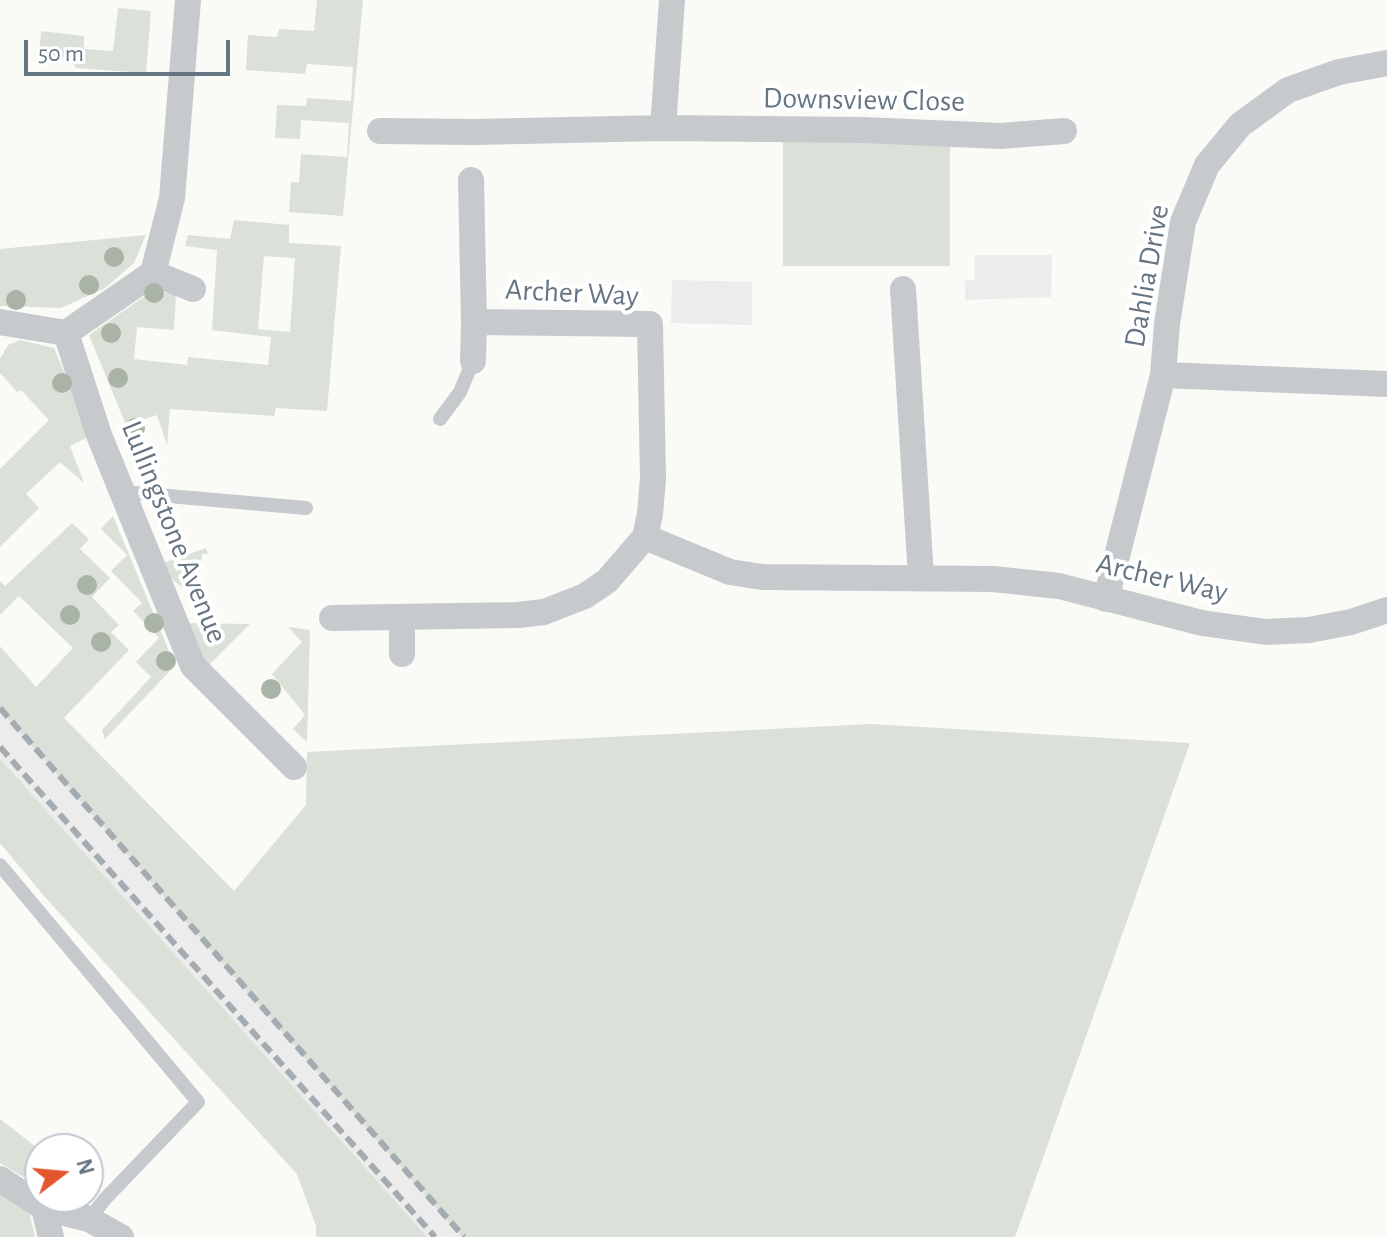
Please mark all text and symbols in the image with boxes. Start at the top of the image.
scale bar [28,24,234,74]
text: 50 m [38,42,84,66]
street label: Downsview Close [763,80,965,120]
street label: Dahlia Drive [1117,202,1177,350]
street label: Archer Way [504,272,640,314]
street label: Lullingstone Avenue [113,416,235,648]
street label: Archer Way [1093,545,1231,611]
north arrow [24,1133,104,1213]
text: N [72,1157,98,1177]

